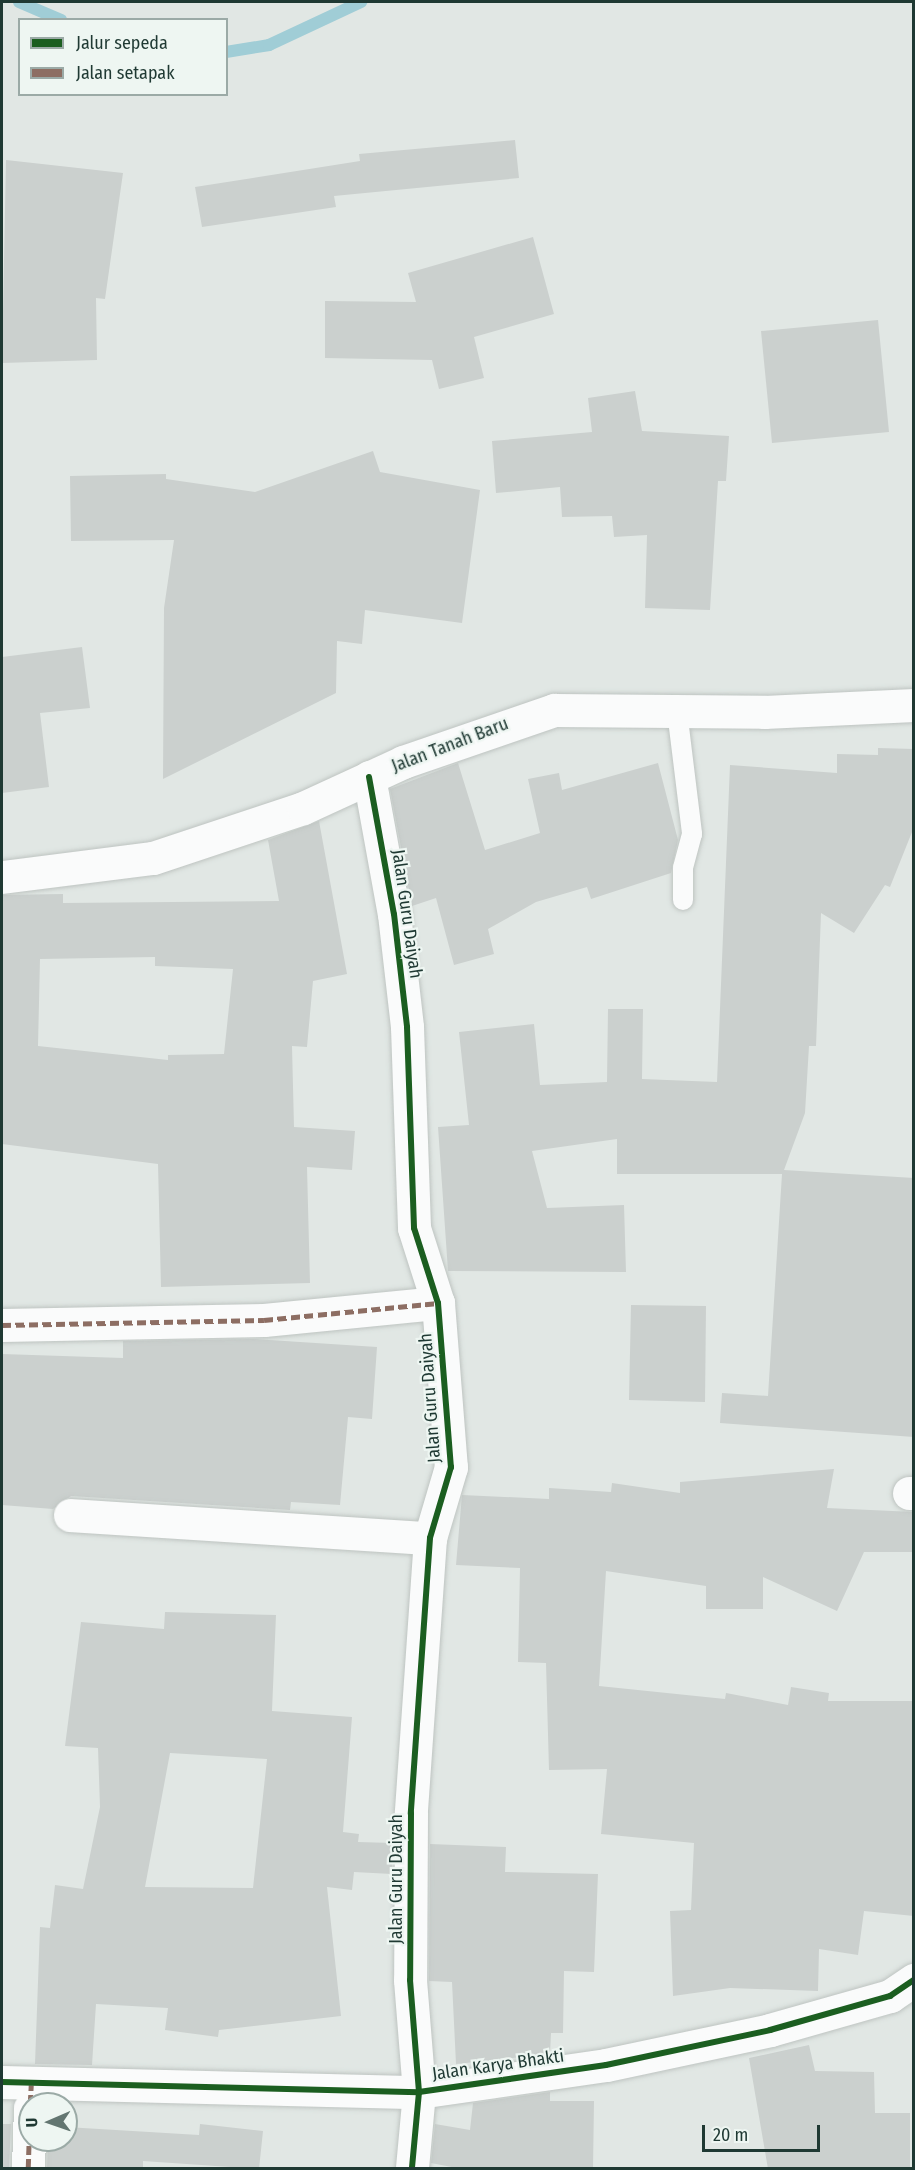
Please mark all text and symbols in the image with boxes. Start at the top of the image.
legend [18,18,228,96]
text: Jalur sepeda [76,32,168,54]
text: Jalan setapak [76,62,175,84]
street label: Jalan Tanah Baru [389,713,511,777]
street label: Jalan Guru Daiyah [387,848,427,980]
street label: Jalan Guru Daiyah [415,1332,445,1464]
street label: Jalan Guru Daiyah [385,1814,407,1944]
street label: Jalan Karya Bhakti [431,2045,565,2085]
north arrow [18,2092,78,2152]
scale bar [705,2113,824,2151]
text: U [22,2118,41,2128]
text: 20 m [713,2124,748,2146]

